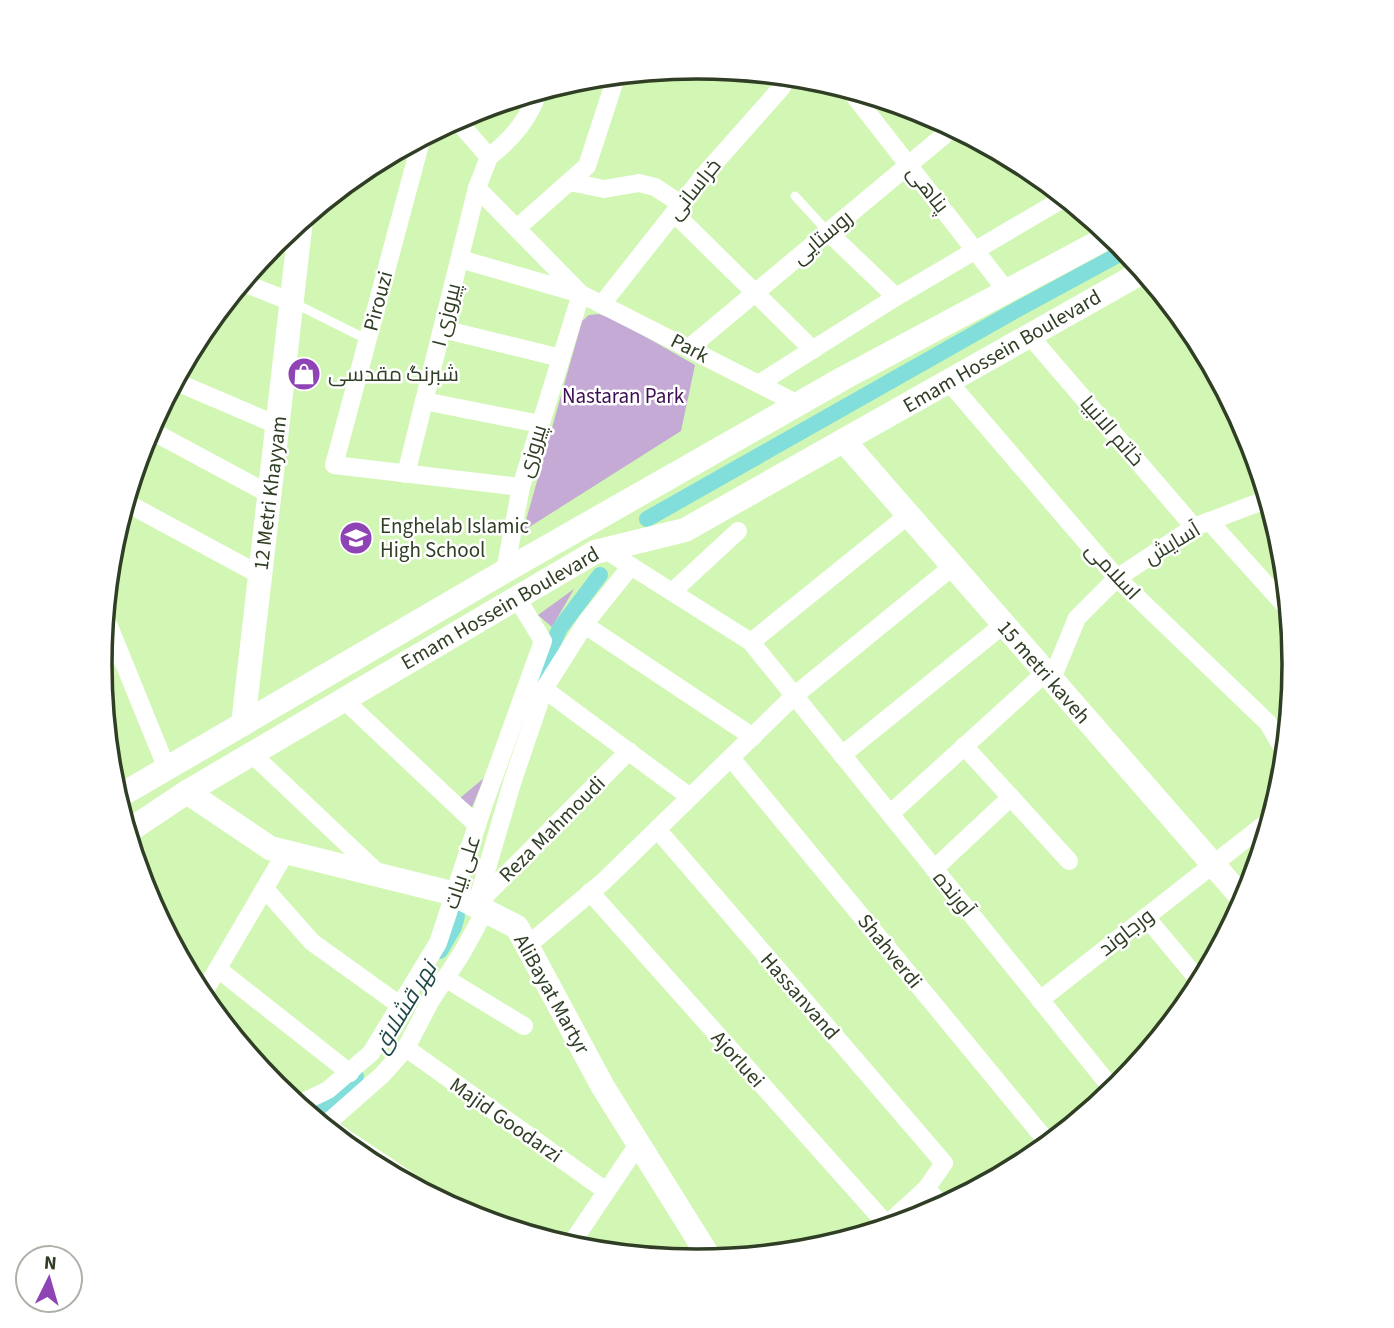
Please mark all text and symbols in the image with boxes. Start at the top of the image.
street label: خراسانی [660,152,728,226]
street label: پناهی [900,159,956,220]
street label: روستایی [785,203,859,271]
street label: Pirouzi [356,268,400,334]
street label: پیروزی ۱ [424,280,468,350]
street label: Emam Hossein Boulevard [897,282,1107,420]
street label: Park [666,326,715,371]
shop icon: شبرنگ مقدسی [285,355,323,393]
place label: شبرنگ مقدسی [328,359,459,389]
park label: Nastaran Park [562,381,685,411]
street label: خاتم الانبیا [1073,389,1151,473]
street label: 12 Metri Khayyam [246,414,294,572]
street label: پیروزی [510,420,554,481]
place label: Enghelab Islamic High School [380,511,530,565]
street label: آسایش [1138,514,1206,572]
school or university icon: Enghelab Islamic High School [337,519,375,557]
street label: اسلامی [1078,535,1148,607]
street label: Emam Hossein Boulevard [395,539,605,677]
street label: 15 metri kaveh [990,614,1098,730]
street label: Reza Mahmoudi [492,769,612,889]
street label: علی بیات [436,831,488,913]
street label: آورنده [926,864,982,924]
street label: ورجاوند [1092,901,1160,963]
street label: Shahverdi [850,907,930,995]
street label: AliBayat Martyr [507,928,598,1060]
street label: Hassanvand [754,946,846,1046]
water label: نهر قشلاق [364,953,446,1059]
street label: Ajorluei [704,1024,772,1094]
street label: Majid Goodarzi [444,1070,568,1170]
north arrow [14,1244,84,1314]
text: N [43,1250,58,1278]

